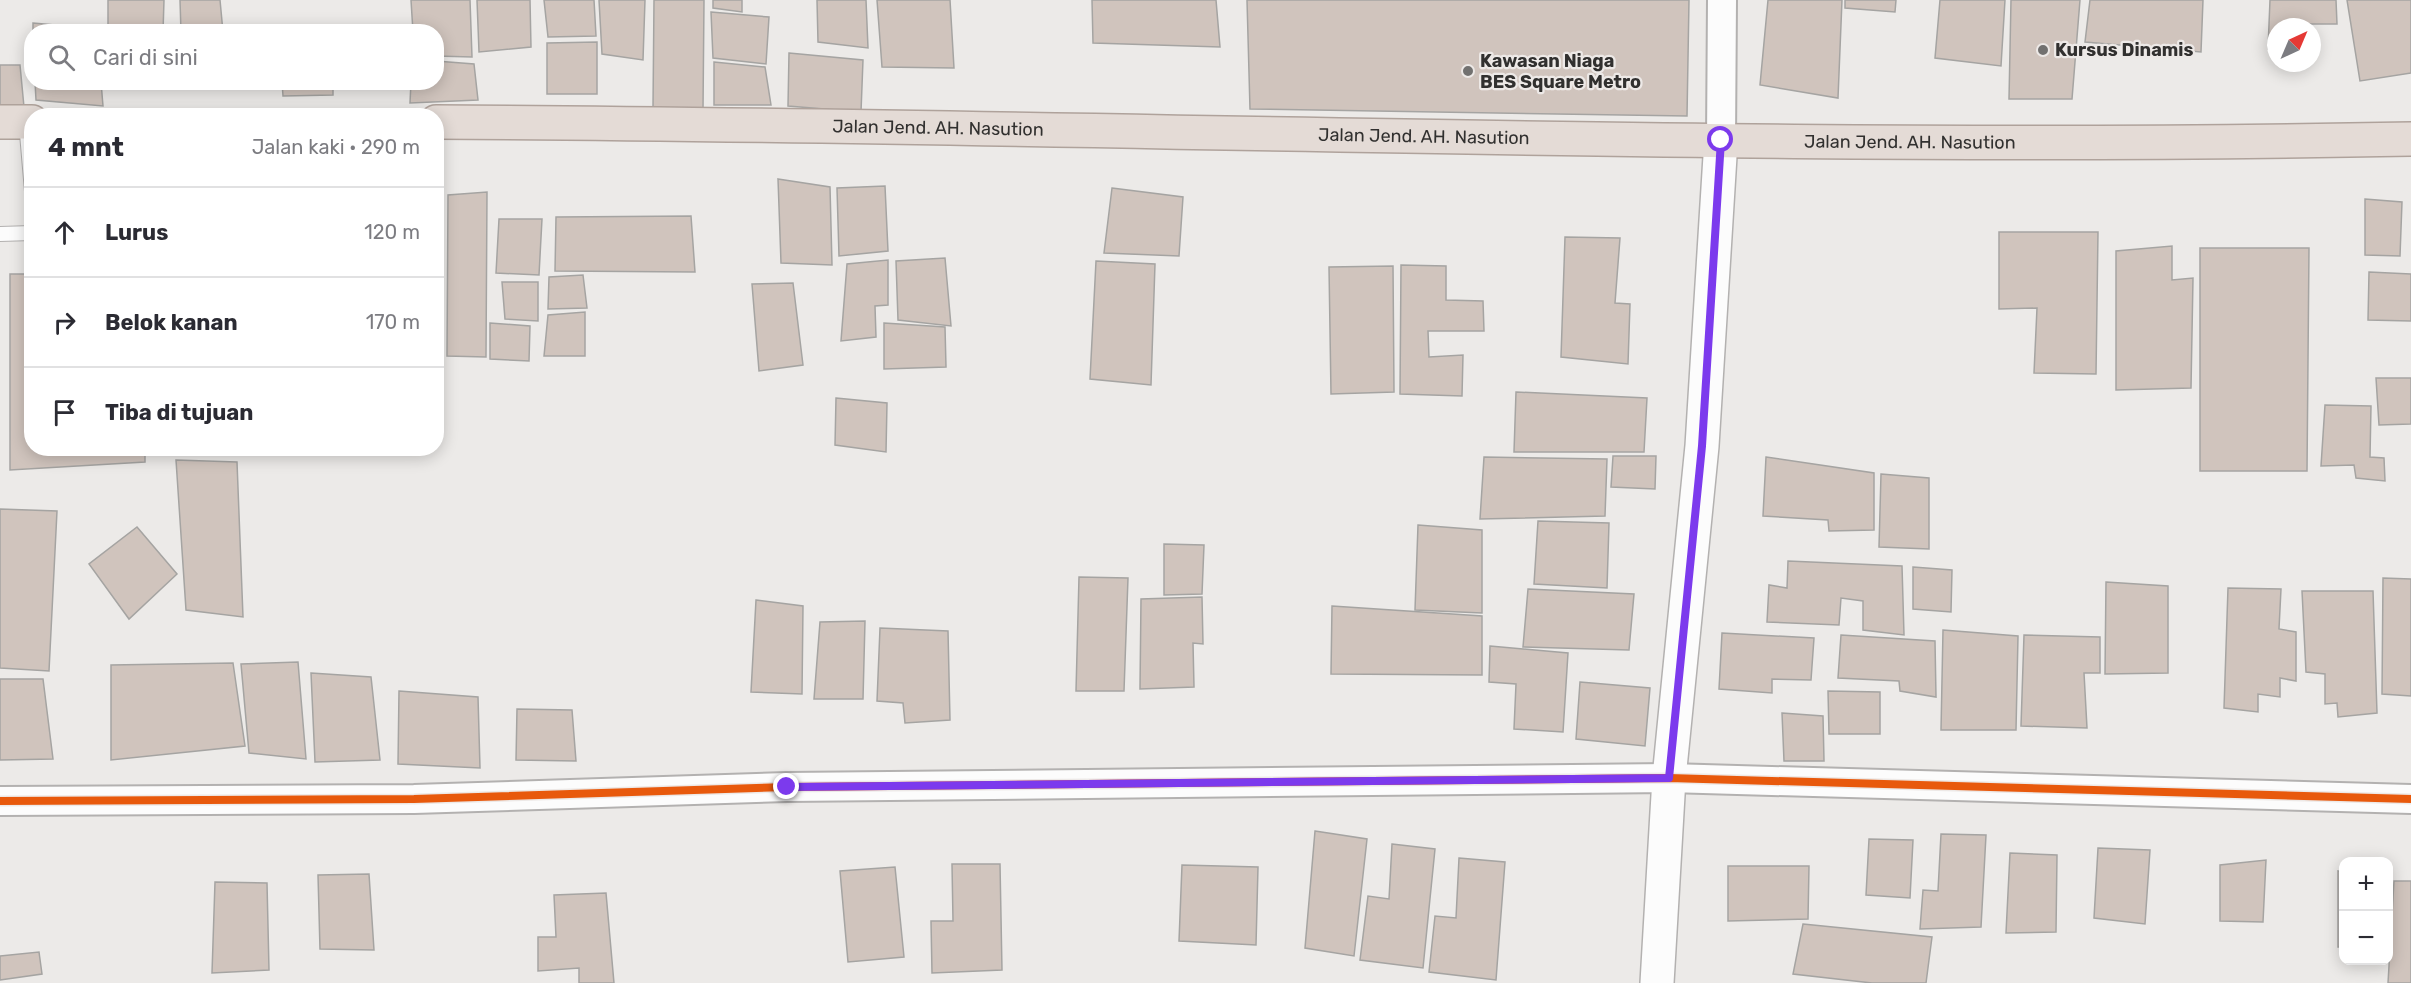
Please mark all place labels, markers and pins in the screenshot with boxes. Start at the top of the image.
place label: Kursus Dinamis [2055,39,2193,61]
marker: Kursus Dinamis [2036,43,2050,57]
place label: Kawasan Niaga BES Square Metro [1480,50,1641,93]
marker: Kawasan Niaga BES Square Metro [1461,64,1475,78]

